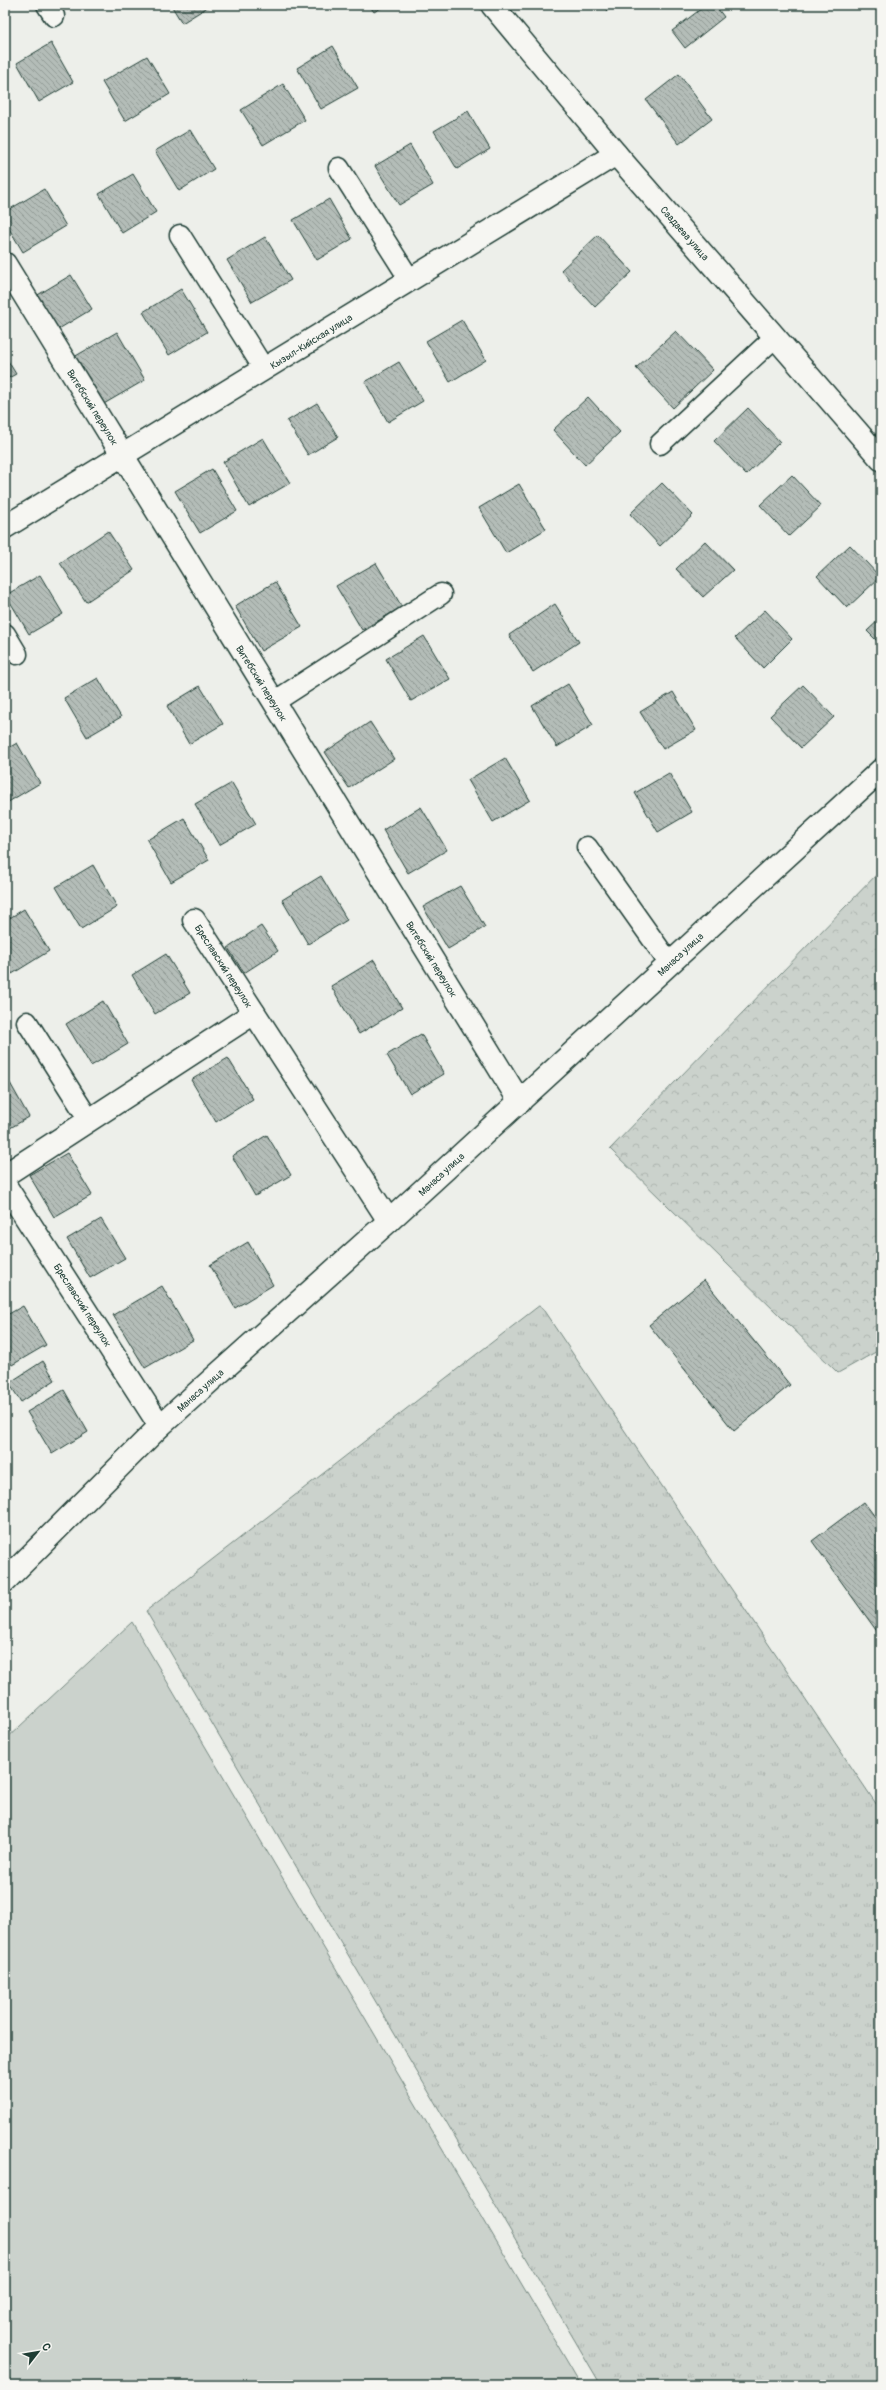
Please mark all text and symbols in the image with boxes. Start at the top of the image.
street label: Саадаева улица [658,204,711,263]
street label: Кызыл-Кийская улица [268,312,355,372]
street label: Витебский переулок [64,367,120,448]
street label: Витебский переулок [233,643,289,724]
street label: Витебский переулок [403,919,459,1000]
street label: Бреславский переулок [192,923,255,1010]
street label: Манаса улица [655,930,706,979]
street label: Манаса улица [416,1150,467,1199]
street label: Бреславский переулок [51,1262,114,1349]
street label: Манаса улица [175,1367,227,1415]
north arrow [18,2332,58,2372]
text: С [39,2341,54,2354]

